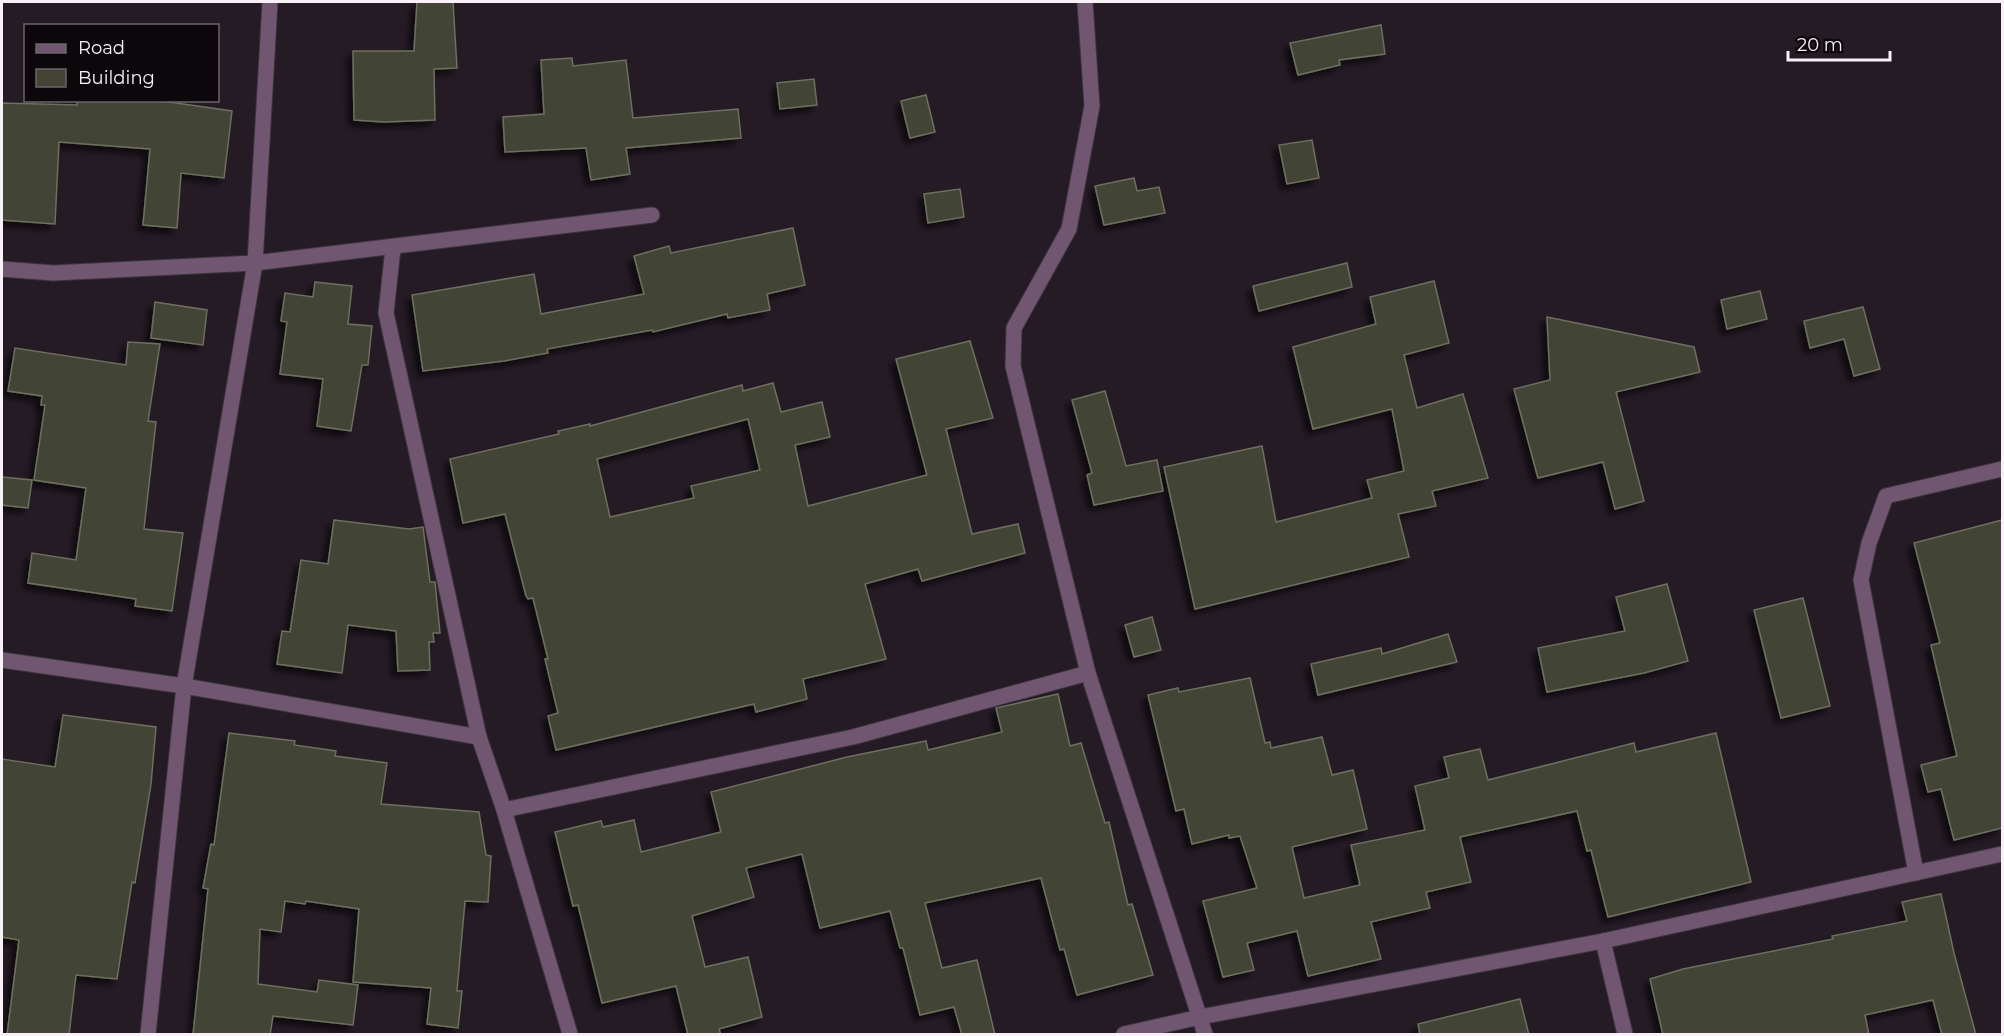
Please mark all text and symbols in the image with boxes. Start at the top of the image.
legend [24,24,219,102]
scale bar [1788,24,1890,62]
text: 20 m [1797,34,1843,56]
text: Road [78,37,125,59]
text: Building [78,67,155,89]

